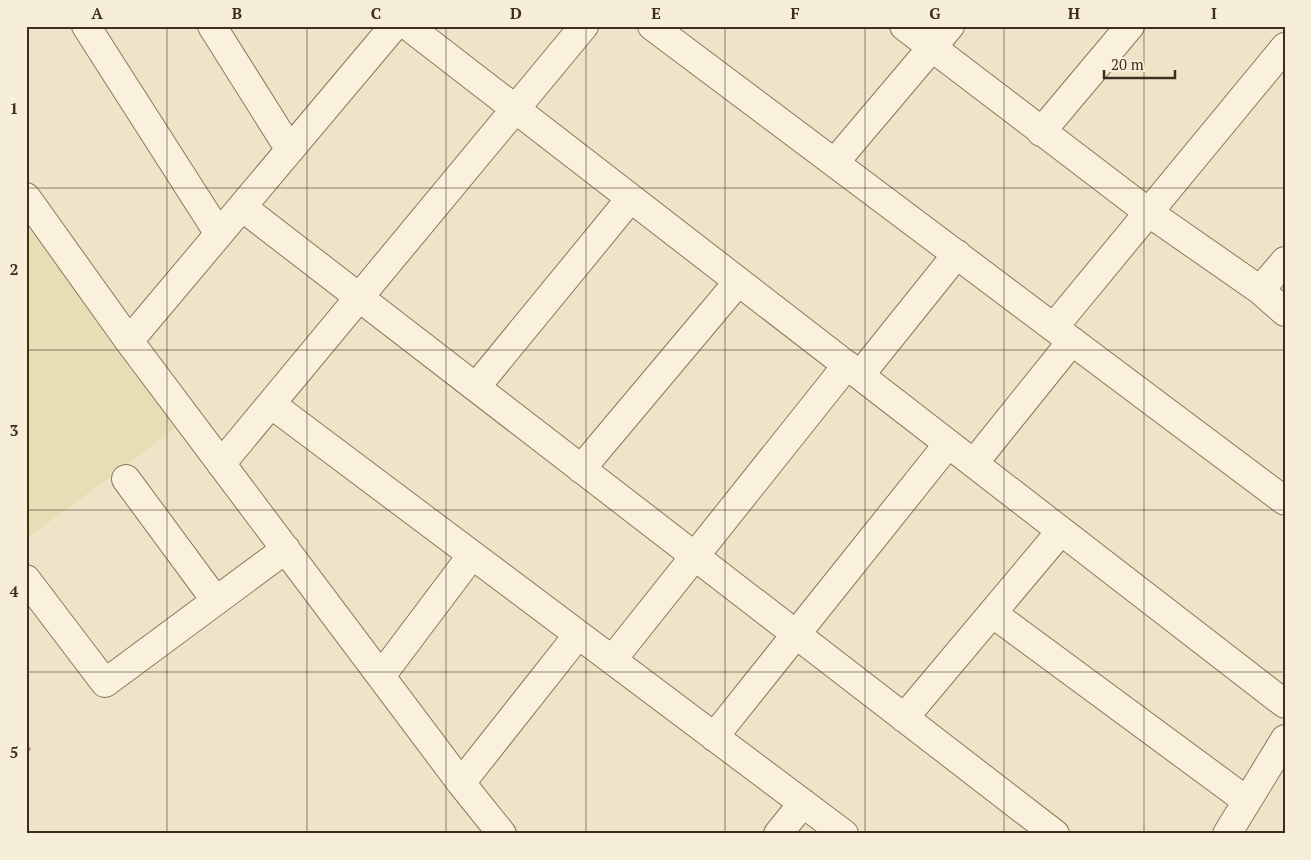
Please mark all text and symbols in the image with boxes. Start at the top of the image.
text: A [91,2,103,24]
text: B [232,2,242,24]
text: C [371,2,381,24]
text: D [510,2,522,24]
text: E [651,2,661,24]
text: F [790,2,800,24]
text: G [929,2,941,24]
text: H [1068,2,1080,24]
text: I [1211,2,1217,24]
scale bar [1104,48,1175,80]
text: 20 m [1111,54,1144,74]
text: 1 [9,97,19,119]
text: 2 [9,258,19,280]
text: 3 [9,419,19,441]
text: 4 [9,580,19,602]
text: 5 [9,741,19,763]

